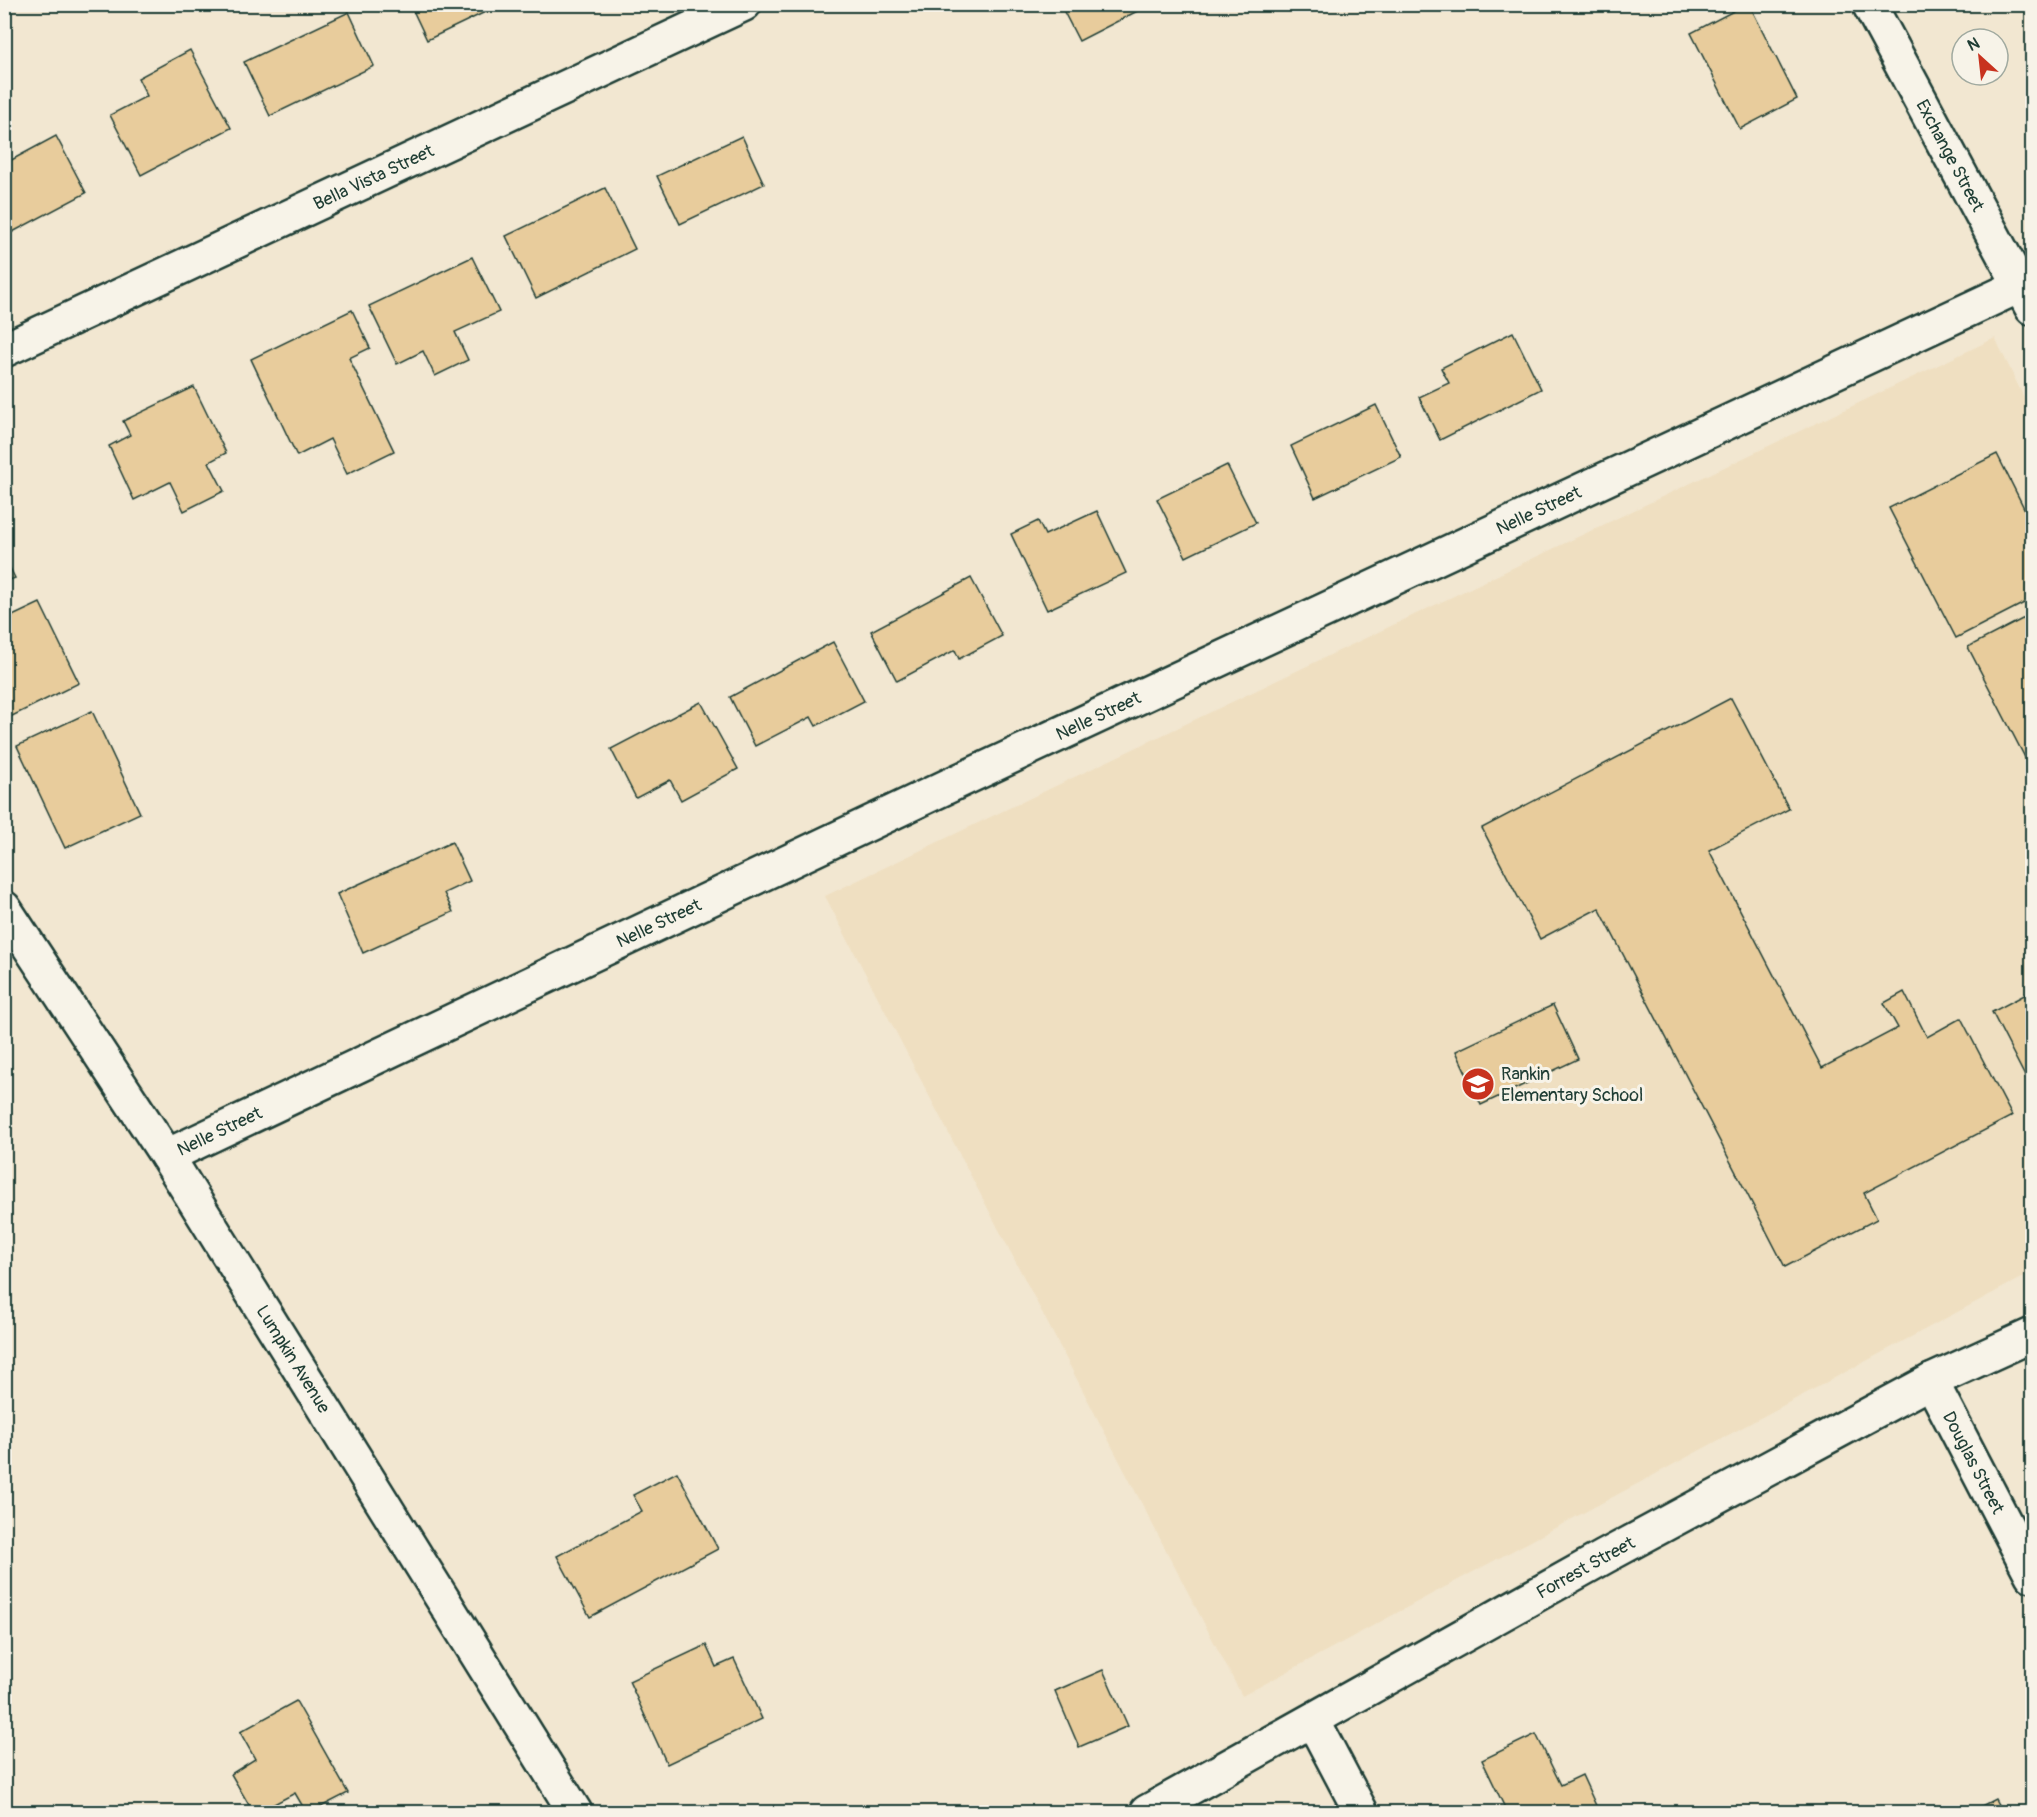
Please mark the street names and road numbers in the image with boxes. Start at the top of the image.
street label: Exchange Street [1911,96,1990,216]
street label: Bella Vista Street [310,139,438,215]
street label: Nelle Street [1492,480,1586,540]
street label: Nelle Street [1052,686,1145,746]
street label: Nelle Street [612,893,705,953]
street label: Nelle Street [173,1101,266,1161]
street label: Lumpkin Avenue [251,1301,336,1418]
street label: Douglas Street [1937,1407,2010,1518]
street label: Forrest Street [1532,1531,1639,1604]

